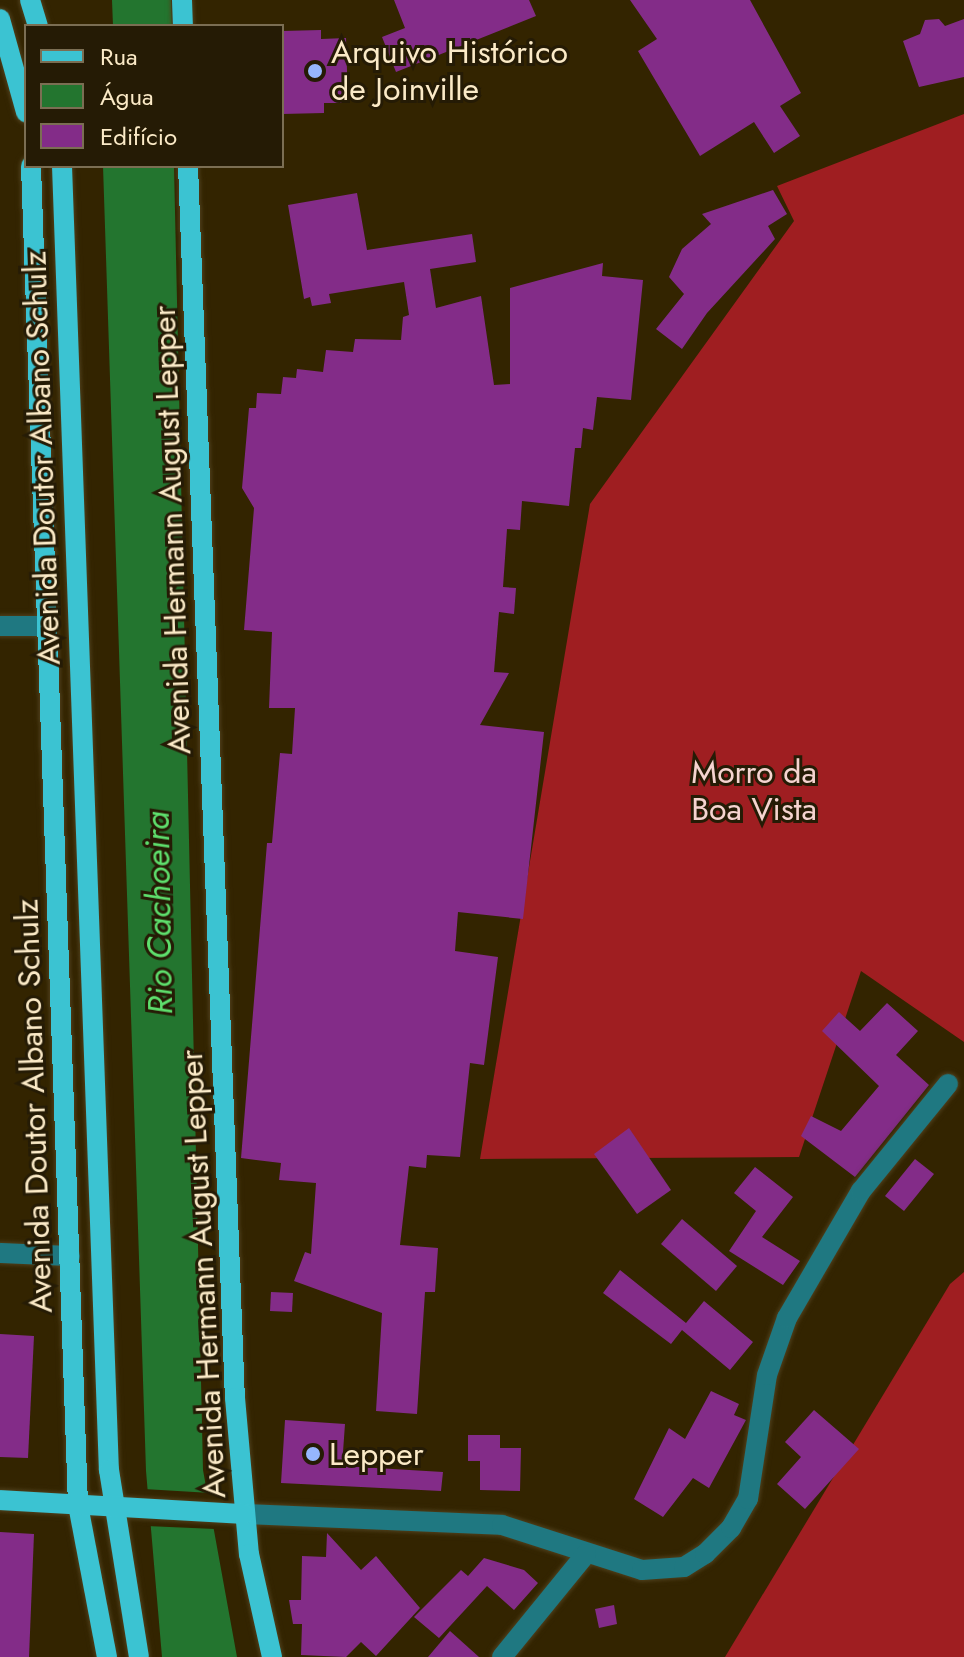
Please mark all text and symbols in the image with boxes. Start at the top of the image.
legend [24,24,284,168]
place label: Arquivo Histórico de Joinville [331,34,568,109]
text: Rua [100,39,138,74]
marker: Arquivo Histórico de Joinville [306,62,324,80]
text: Água [100,79,154,114]
text: Edifício [100,119,177,154]
street label: Avenida Doutor Albano Schulz [16,250,68,666]
street label: Avenida Hermann August Lepper [145,305,199,755]
park label: Morro da Boa Vista [691,754,817,829]
water label: Rio Cachoeira [137,811,181,1015]
street label: Avenida Doutor Albano Schulz [8,898,60,1314]
street label: Avenida Hermann August Lepper [172,1049,234,1499]
place label: Lepper [329,1435,424,1473]
marker: Lepper [304,1445,322,1463]

